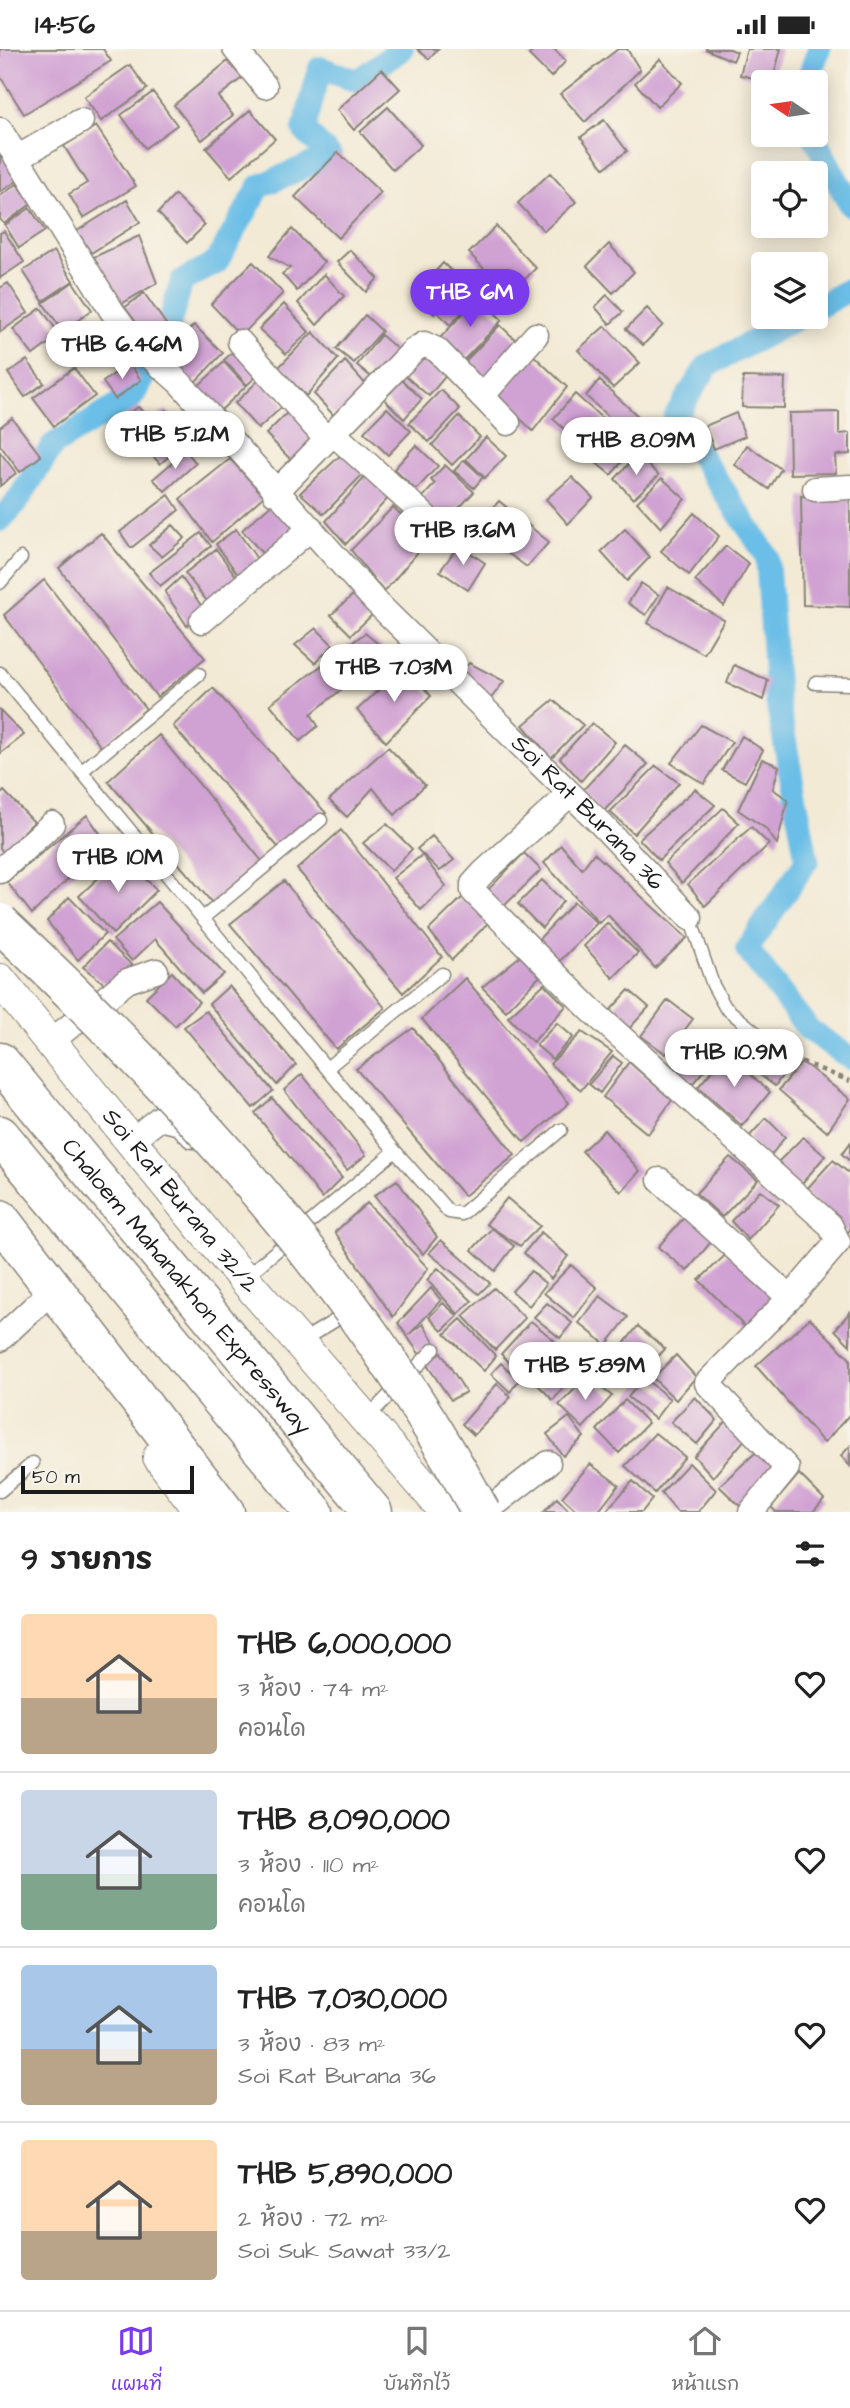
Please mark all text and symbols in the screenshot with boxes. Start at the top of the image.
text: 14:56 [35,7,95,43]
north arrow [751,70,828,147]
map controls [751,70,828,329]
button: locate [751,161,828,238]
button: layers [751,252,828,329]
pin: THB 6M [413,269,527,329]
text: THB 6M [426,276,514,308]
pin: THB 6.46M [42,321,202,381]
text: THB 6.46M [62,328,182,360]
pin: THB 5.12M [95,411,255,471]
pin: THB 8.09M [556,417,716,477]
text: THB 5.12M [121,418,229,450]
text: THB 8.09M [577,424,695,456]
pin: THB 13.6M [383,507,543,567]
text: THB 13.6M [410,514,516,546]
pin: THB 7.03M [314,645,474,704]
text: THB 7.03M [336,651,452,683]
street label: Soi Rat Burana 36 [503,727,672,898]
pin: THB 10M [53,835,183,894]
text: THB 10M [73,841,163,873]
pin: THB 10.9M [654,1030,814,1089]
text: THB 10.9M [681,1036,787,1068]
street label: Soi Rat Burana 32/2 [94,1101,266,1301]
street label: Chaloem Mahanakhon Expressway [53,1131,319,1443]
pin: THB 5.89M [505,1343,665,1402]
text: THB 5.89M [525,1349,645,1381]
scale bar [21,1463,194,1495]
text: 50 m [32,1464,80,1491]
icon: filters [791,1535,829,1573]
text: 9 รายการ [21,1539,153,1581]
text: THB 6,000,000 [238,1623,451,1665]
icon: home [77,1642,161,1726]
icon: heart [791,1665,829,1703]
text: 3 ห้อง · 74 m² [238,1673,389,1705]
text: คอนโด [238,1713,306,1745]
text: THB 8,090,000 [238,1799,450,1841]
icon: home [77,1818,161,1902]
icon: heart [791,1841,829,1879]
text: 3 ห้อง · 110 m² [238,1849,379,1881]
text: คอนโด [238,1889,306,1921]
text: THB 7,030,000 [238,1978,447,2020]
icon: home [77,1993,161,2077]
icon: heart [791,2016,829,2054]
text: 3 ห้อง · 83 m² [238,2028,385,2060]
text: Soi Rat Burana 36 [238,2060,436,2092]
text: THB 5,890,000 [238,2153,452,2195]
icon: home [77,2168,161,2252]
icon: heart [791,2191,829,2229]
text: 2 ห้อง · 72 m² [238,2203,388,2235]
text: Soi Suk Sawat 33/2 [238,2235,451,2267]
tab: แผนที่ [111,2322,162,2398]
tab: บันทึกไว้ [383,2322,450,2398]
tab: หน้าแรก [672,2322,739,2398]

